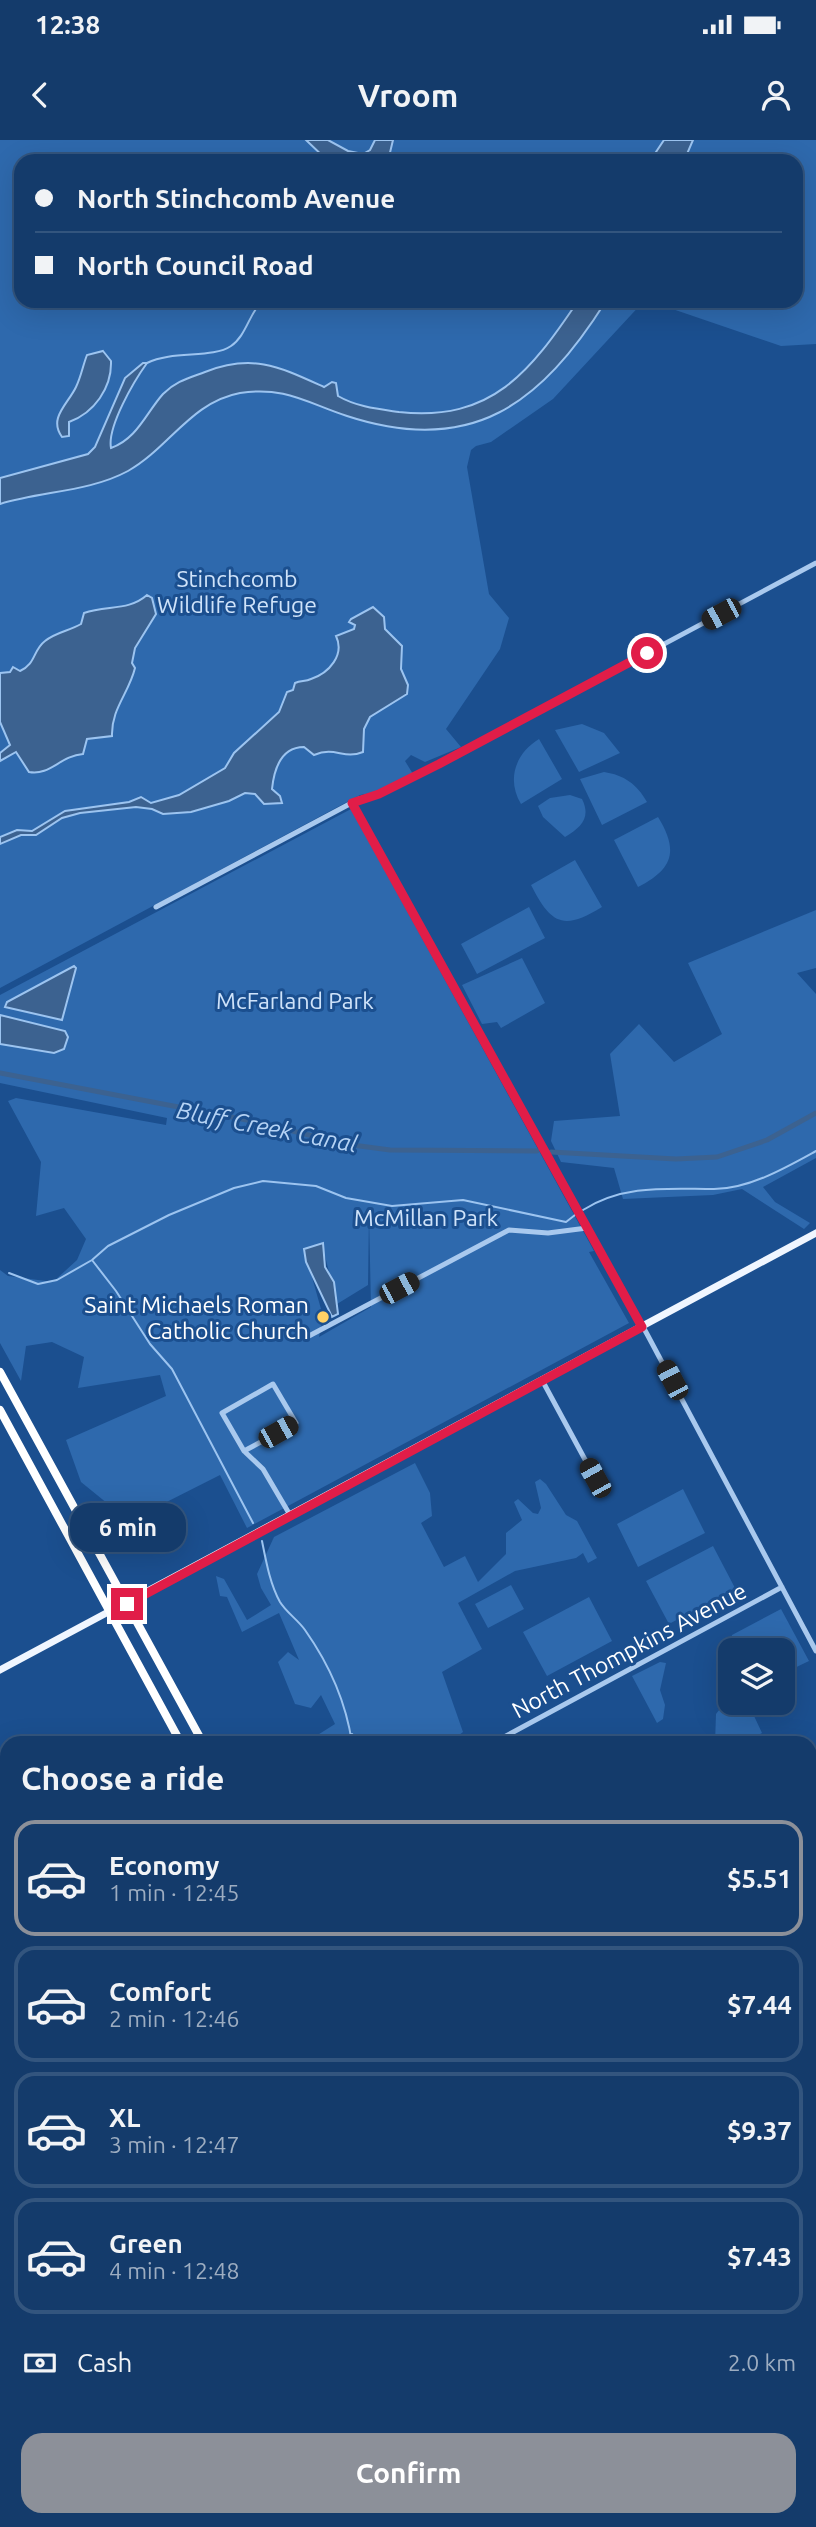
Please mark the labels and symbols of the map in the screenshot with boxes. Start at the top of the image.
park label: Stinchcomb Wildlife Refuge [157,566,317,617]
car [698,595,745,633]
route start [631,637,663,669]
park label: McFarland Park [216,988,374,1013]
water label: Bluff Creek Canal [174,1096,360,1158]
park label: McMillan Park [354,1205,499,1230]
car [376,1269,423,1307]
place label: Saint Michaels Roman Catholic Church [84,1292,309,1343]
marker: Saint Michaels Roman Catholic Church [315,1309,331,1325]
car [653,1357,692,1403]
car [255,1413,302,1451]
car [576,1455,615,1501]
callout: 6 min [69,1502,185,1552]
street label: North Thompkins Avenue [508,1578,750,1722]
route end [111,1588,143,1620]

